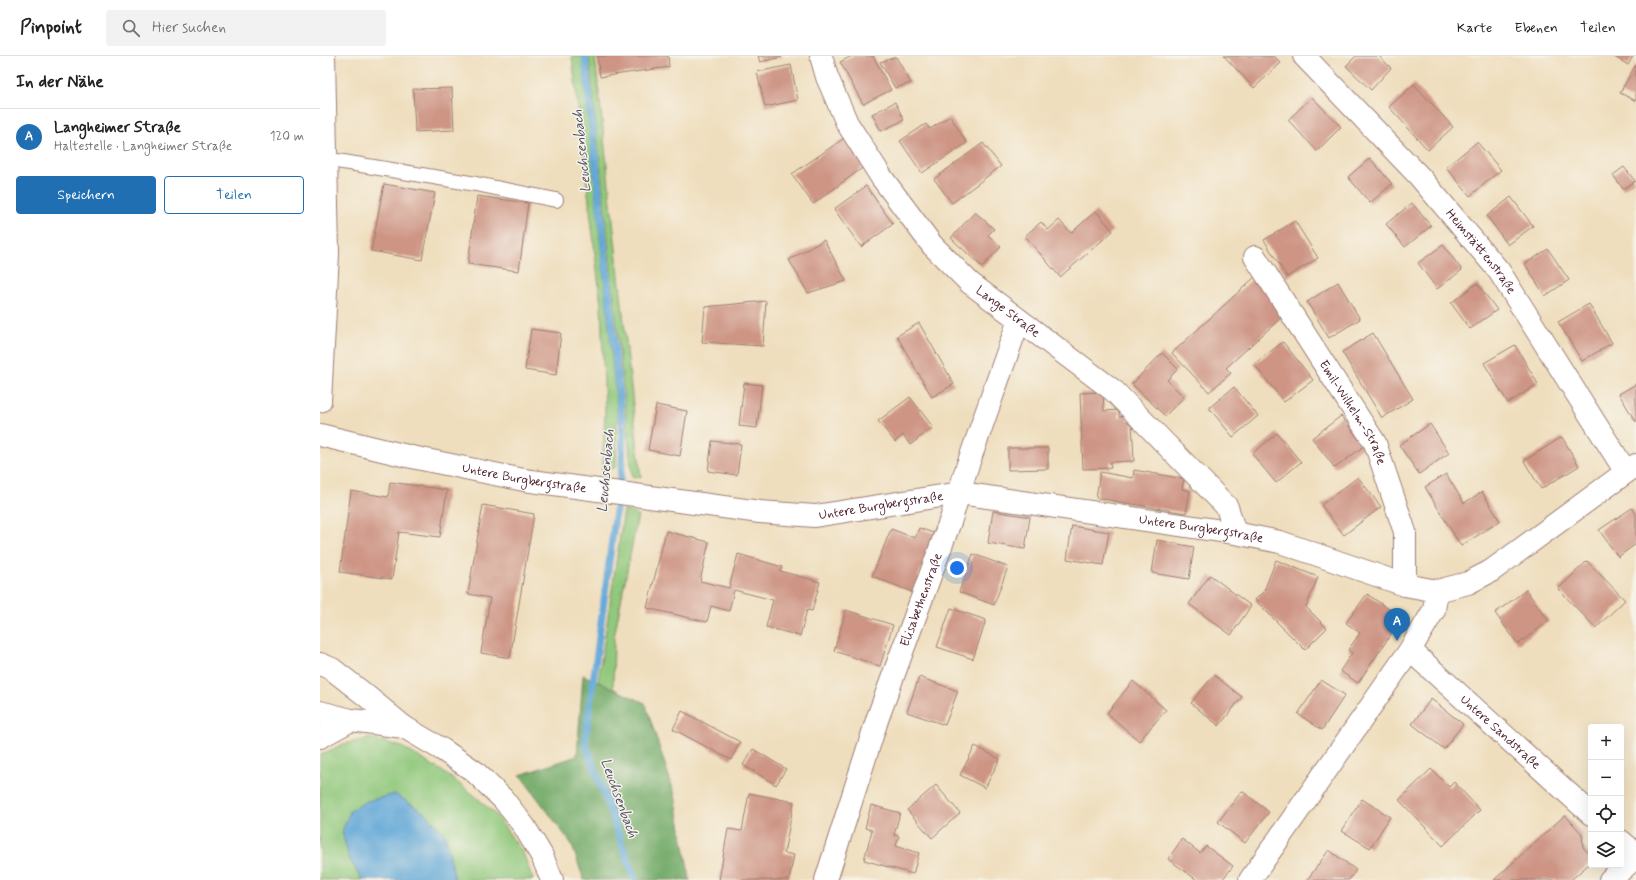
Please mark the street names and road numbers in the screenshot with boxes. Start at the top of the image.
street label: Heimstättenstraße [1442,205,1520,297]
street label: Lange Straße [972,282,1044,341]
street label: Emil-Wilhelm-Straße [1315,357,1390,467]
street label: Untere Burgbergstraße [461,459,588,497]
street label: Untere Burgbergstraße [817,487,944,524]
street label: Untere Burgbergstraße [1138,511,1265,547]
street label: Elisabethenstraße [896,551,946,649]
street label: Untere Sandstraße [1456,691,1544,773]

